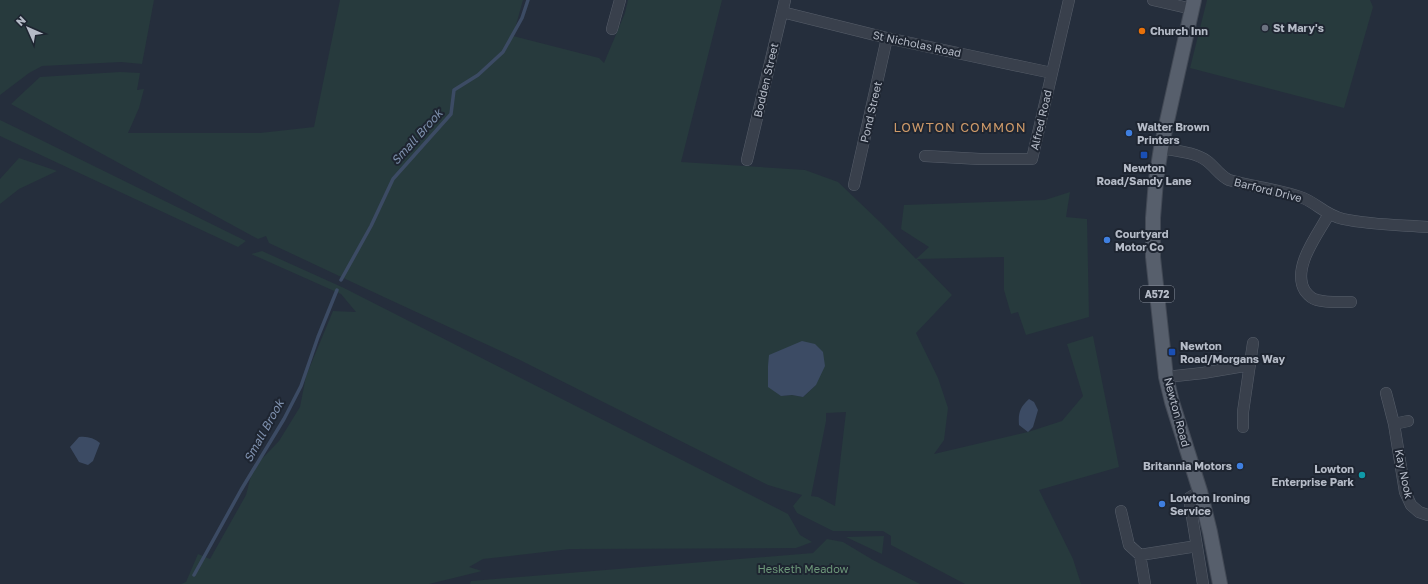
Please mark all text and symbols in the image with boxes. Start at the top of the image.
north arrow [8,8,48,48]
text: N [13,13,28,28]
place label: St Mary's [1273,21,1324,34]
marker: St Mary's [1260,23,1270,33]
place label: Church Inn [1150,24,1208,37]
marker: Church Inn [1137,26,1147,36]
street label: St Nicholas Road [872,28,962,59]
street label: Bodden Street [751,41,780,118]
street label: Pond Street [857,80,884,144]
street label: Alfred Road [1027,88,1054,151]
water label: Small Brook [388,105,446,168]
district label: LOWTON COMMON [893,119,1027,135]
place label: Walter Brown Printers [1137,120,1210,146]
marker: Walter Brown Printers [1124,128,1134,138]
marker: Newton Road/Sandy Lane [1139,150,1149,160]
place label: Newton Road/Sandy Lane [1097,161,1192,187]
street label: Barford Drive [1233,175,1303,204]
place label: Courtyard Motor Co [1115,227,1169,253]
marker: Courtyard Motor Co [1102,235,1112,245]
road number: A572 [1140,286,1174,302]
place label: Newton Road/Morgans Way [1180,339,1285,365]
marker: Newton Road/Morgans Way [1167,347,1177,357]
street label: Newton Road [1162,376,1193,448]
water label: Small Brook [240,396,288,465]
street label: Kay Nook [1393,448,1416,500]
place label: Britannia Motors [1143,459,1232,472]
marker: Britannia Motors [1235,461,1245,471]
place label: Lowton Enterprise Park [1272,462,1355,488]
marker: Lowton Enterprise Park [1357,470,1367,480]
place label: Lowton Ironing Service [1170,491,1250,517]
marker: Lowton Ironing Service [1157,499,1167,509]
park label: Hesketh Meadow [757,562,849,575]

